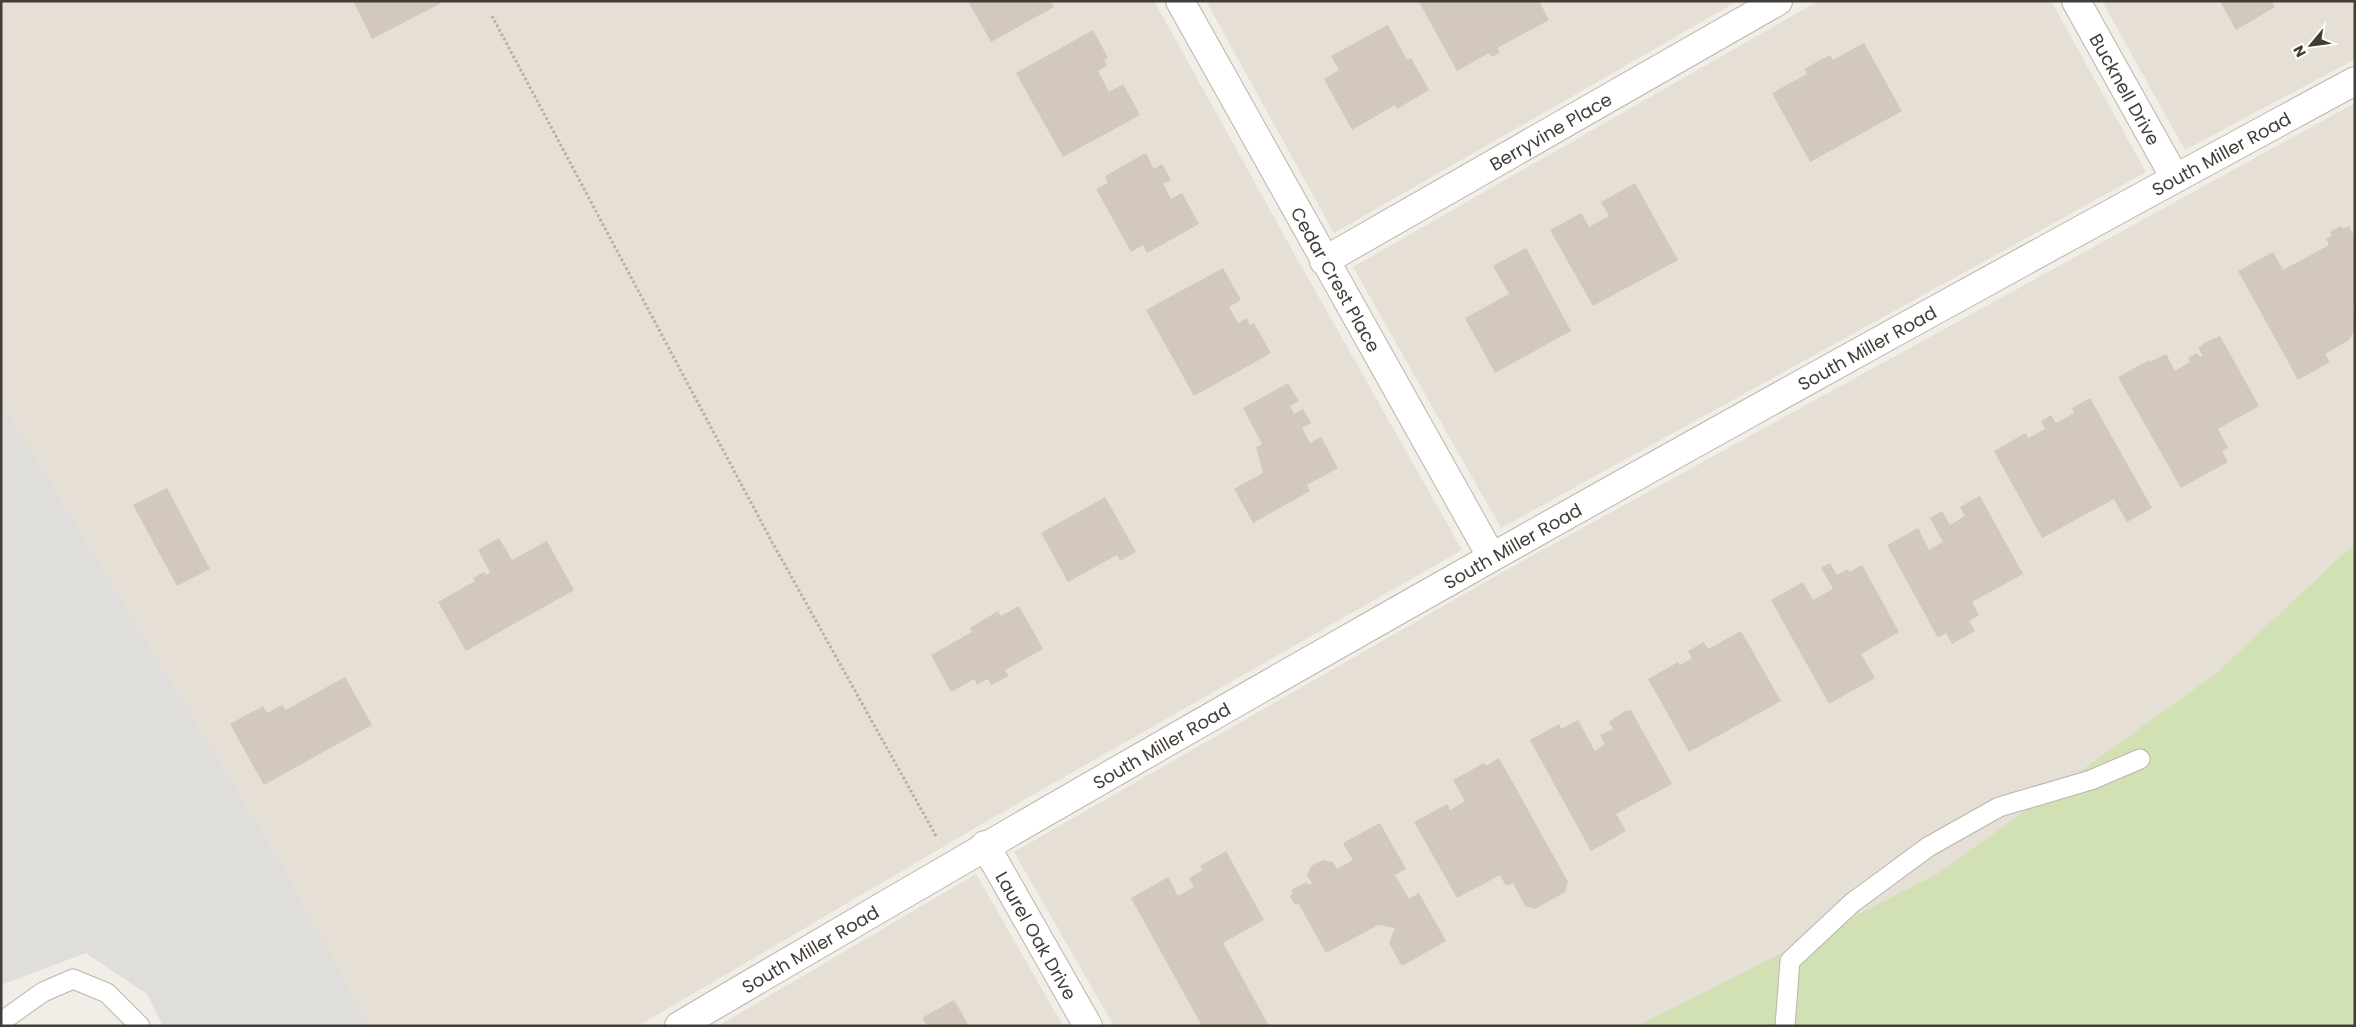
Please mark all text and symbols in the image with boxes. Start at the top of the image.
north arrow [2286,20,2336,70]
street label: Bucknell Drive [2084,29,2167,150]
text: N [2288,42,2311,61]
street label: Berryvine Place [1485,86,1616,176]
street label: South Miller Road [2147,106,2295,201]
street label: Cedar Crest Place [1285,202,1387,356]
street label: South Miller Road [1793,299,1941,396]
street label: South Miller Road [1439,497,1586,595]
street label: South Miller Road [1088,696,1235,795]
street label: Laurel Oak Drive [990,867,1083,1004]
street label: South Miller Road [737,899,883,999]

